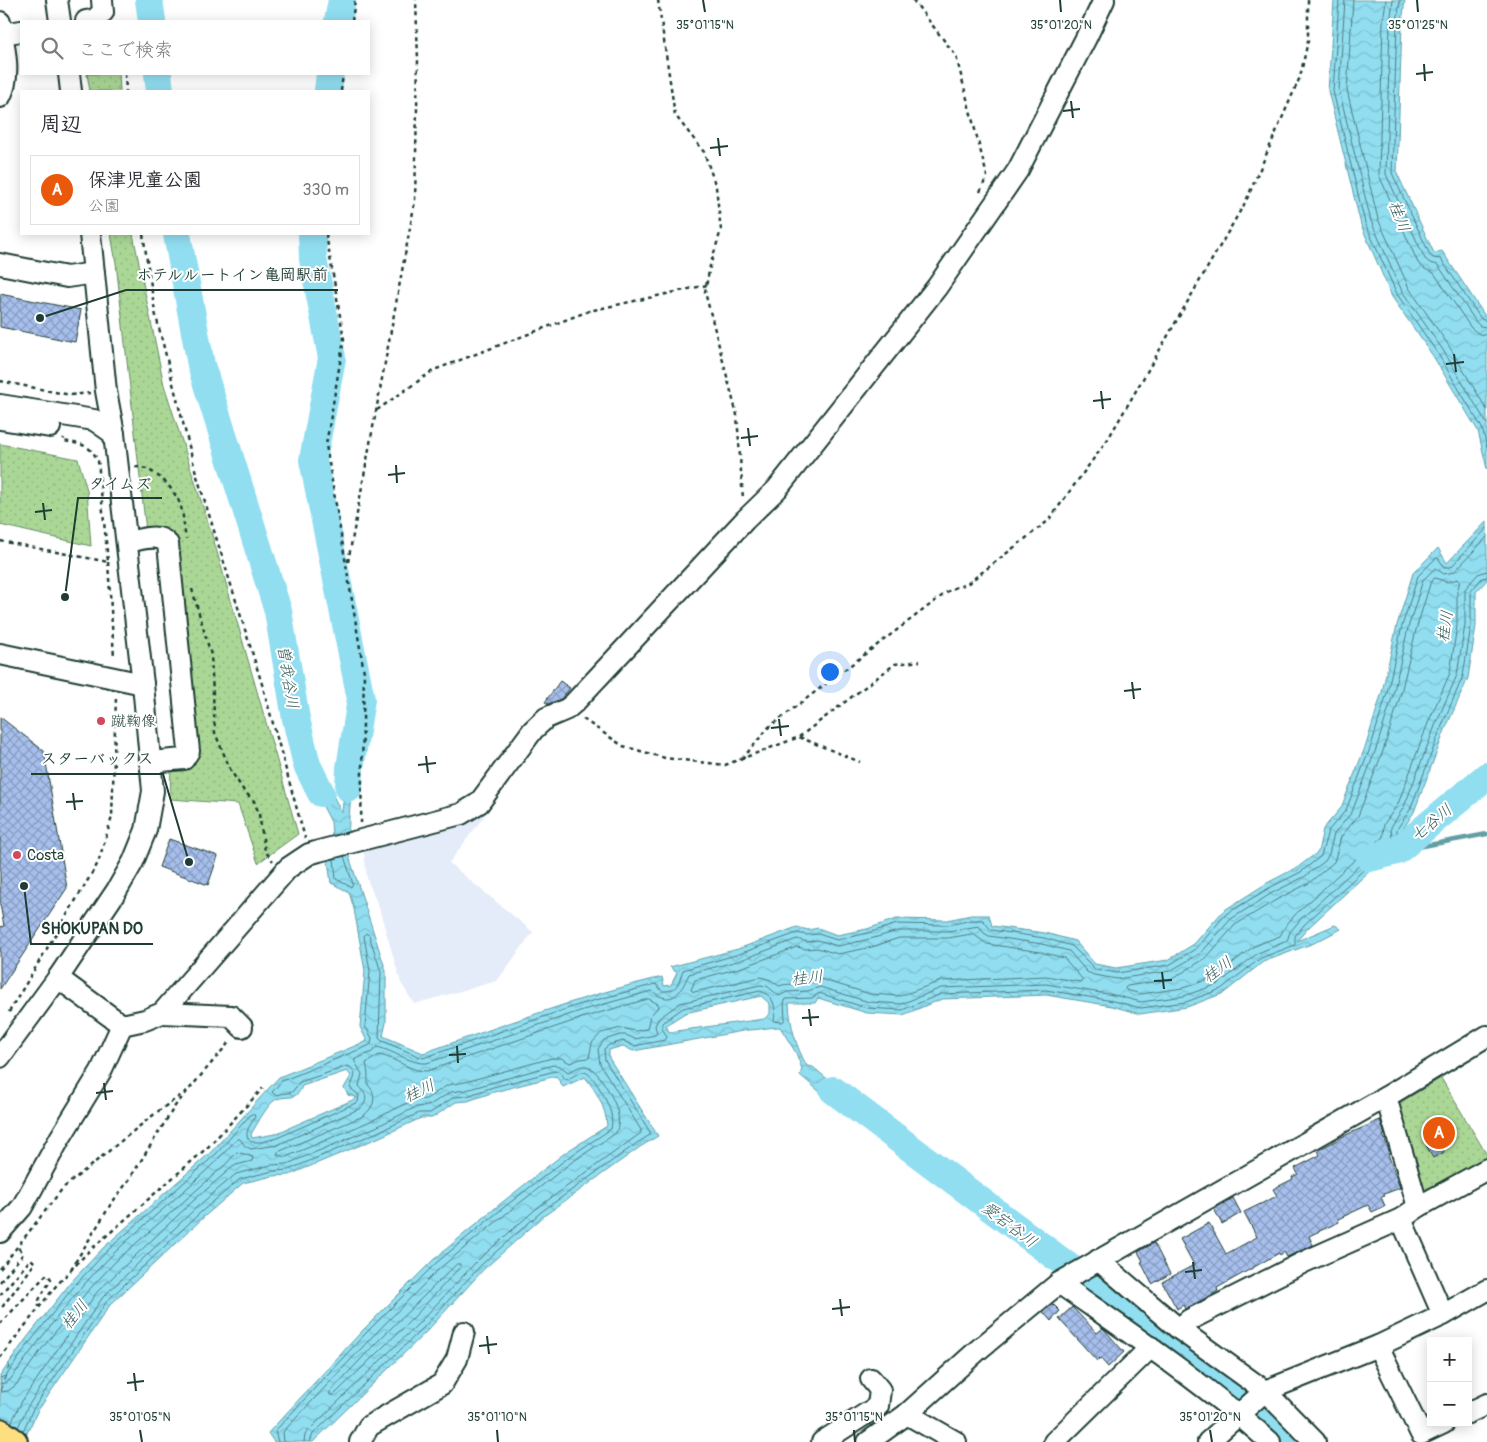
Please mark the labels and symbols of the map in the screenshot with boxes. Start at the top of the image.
text: 35°01'15"N [676,18,734,33]
text: 35°01'20"N [1030,18,1092,33]
text: 35°01'25"N [1388,18,1448,33]
water label: 桂川 [1384,198,1414,235]
callout: ホテルルートイン亀岡駅前 [126,259,338,290]
text: ホテルルートイン亀岡駅前 [136,265,328,285]
callout: タイムズ [78,467,162,498]
text: タイムズ [89,474,151,494]
water label: 桂川 [1433,609,1457,644]
water label: 曽我谷川 [273,644,303,710]
your location [817,659,843,685]
place label: 蹴鞠像 [111,712,156,731]
marker: 蹴鞠像 [95,715,107,727]
callout: スターバックス [31,743,163,774]
text: スターバックス [41,749,153,769]
water label: 七谷川 [1407,800,1456,846]
place label: Costa [27,846,64,865]
marker: Costa [11,849,23,861]
callout: SHOKUPAN DO [31,913,153,944]
text: SHOKUPAN DO [41,919,143,939]
water label: 桂川 [1199,952,1236,987]
water label: 桂川 [790,966,824,990]
water label: 桂川 [401,1075,438,1107]
pin: A [1423,1114,1455,1152]
water label: 愛宕谷川 [978,1198,1041,1252]
water label: 桂川 [57,1296,93,1333]
text: 35°01'05"N [109,1410,171,1425]
text: 35°01'10"N [467,1410,527,1425]
text: 35°01'15"N [825,1410,883,1425]
text: 35°01'20"N [1179,1410,1241,1425]

